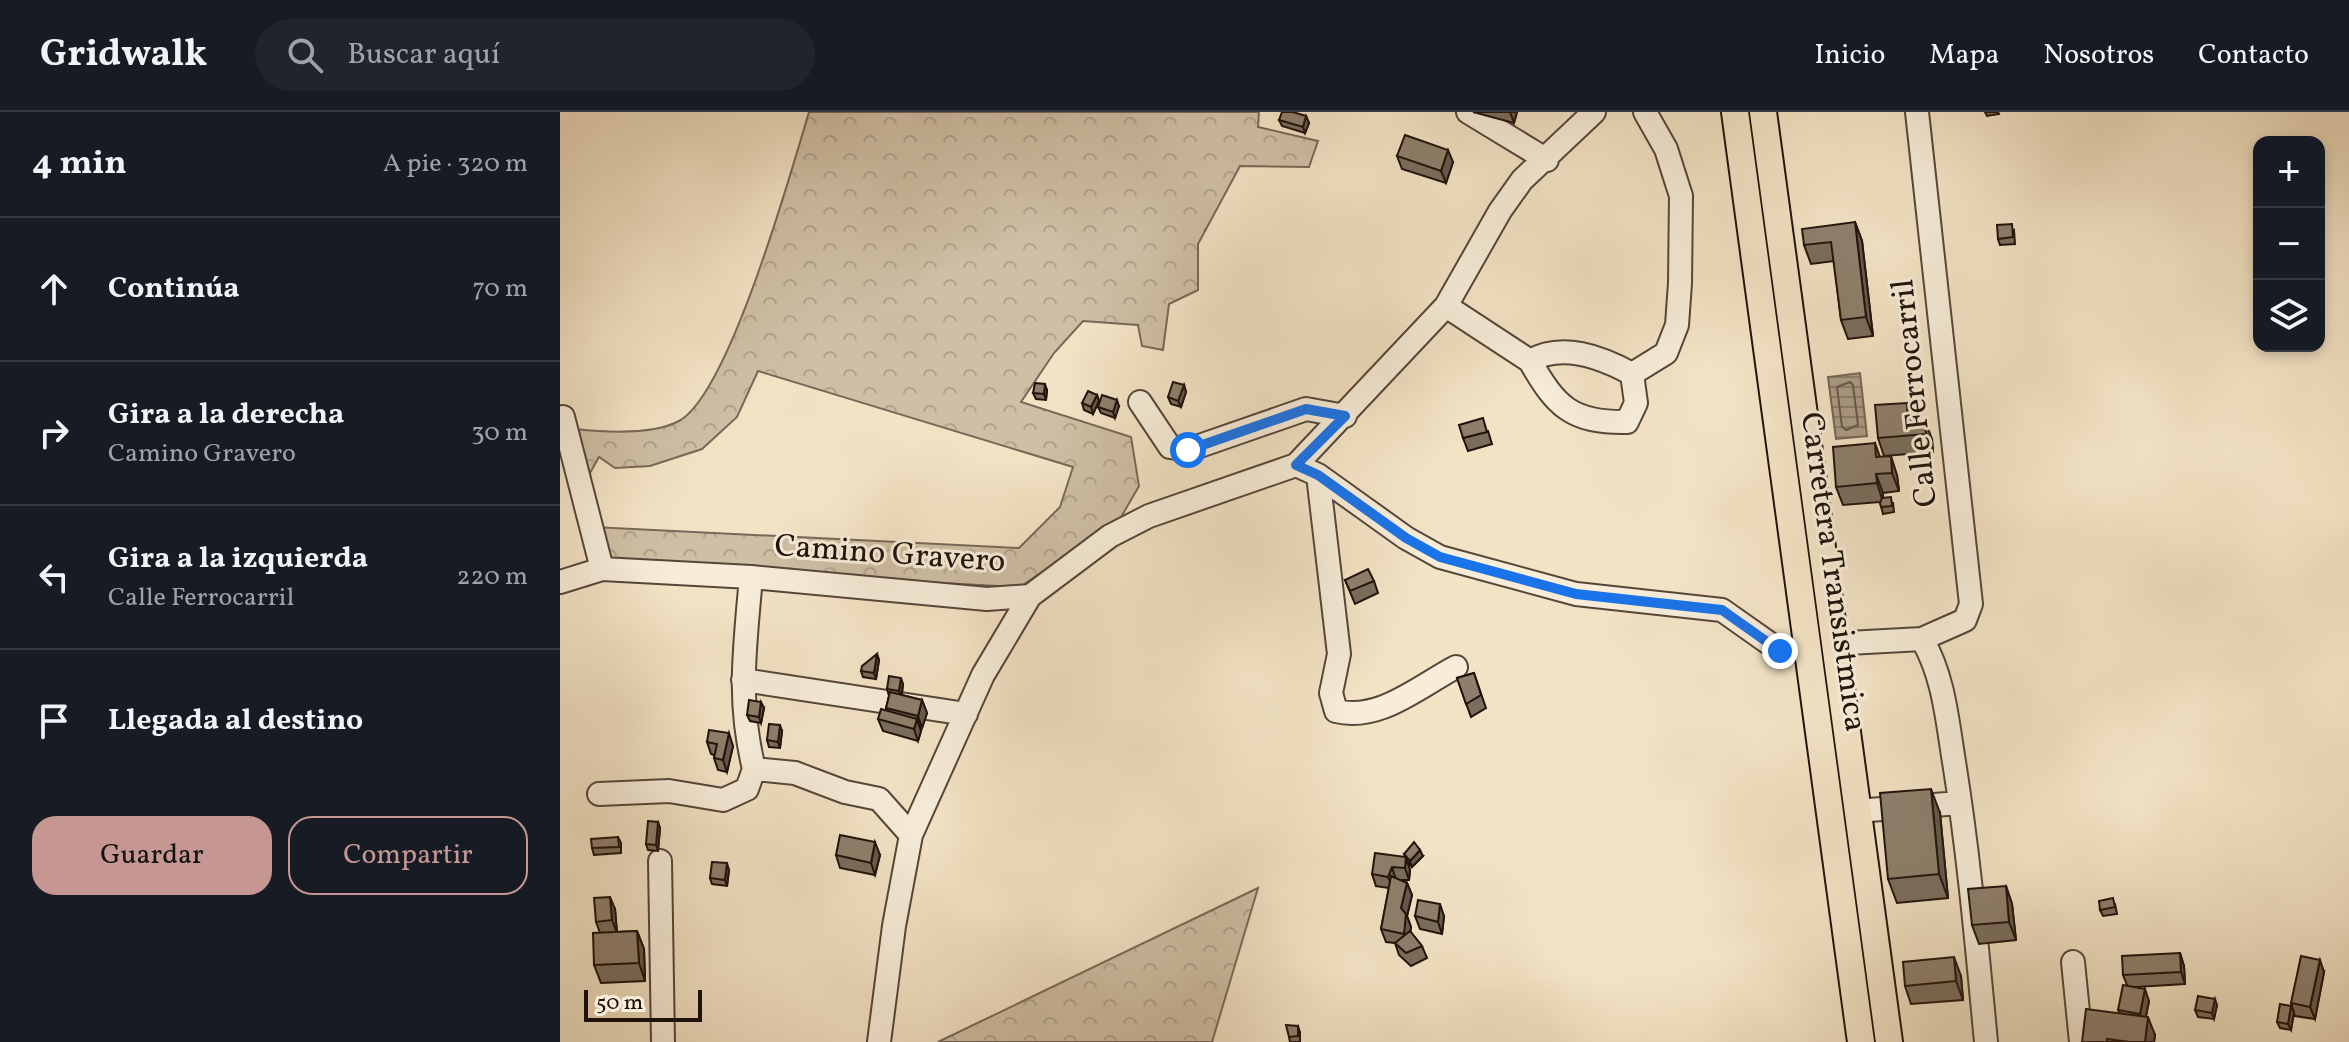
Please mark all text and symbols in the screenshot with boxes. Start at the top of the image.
search box [255,19,815,91]
text: Gridwalk [40,29,207,82]
icon: search [283,33,327,77]
text: Buscar aquí [347,34,500,76]
text: Inicio [1814,36,1885,75]
text: Mapa [1929,36,1999,75]
text: Nosotros [2043,36,2154,75]
text: Contacto [2198,36,2309,75]
map controls [2253,136,2325,352]
button: + [2253,136,2325,208]
text: 4 min [32,141,127,188]
text: A pie · 320 m [383,146,528,182]
button: − [2253,208,2325,280]
icon: ahead [32,267,76,311]
text: Continúa [108,268,240,310]
text: 70 m [473,271,528,307]
street label: Calle Ferrocarril [1882,277,1950,509]
button: layers [2253,280,2325,352]
text: Gira a la derecha [108,394,344,436]
street label: Carretera Transistmica [1788,409,1876,735]
icon: right [32,411,76,455]
text: 30 m [471,415,528,451]
route start [1170,432,1206,468]
text: Camino Gravero [108,436,296,472]
street label: Camino Gravero [773,525,1007,585]
text: Gira a la izquierda [108,538,368,580]
icon: left [32,555,76,599]
text: 220 m [456,559,528,595]
text: Calle Ferrocarril [108,580,294,616]
route end [1762,633,1798,669]
icon: arrive [32,699,76,743]
text: Llegada al destino [108,700,363,742]
button: Guardar [32,816,272,895]
button: Compartir [288,816,528,895]
scale bar [584,986,702,1022]
text: 50 m [596,988,643,1019]

